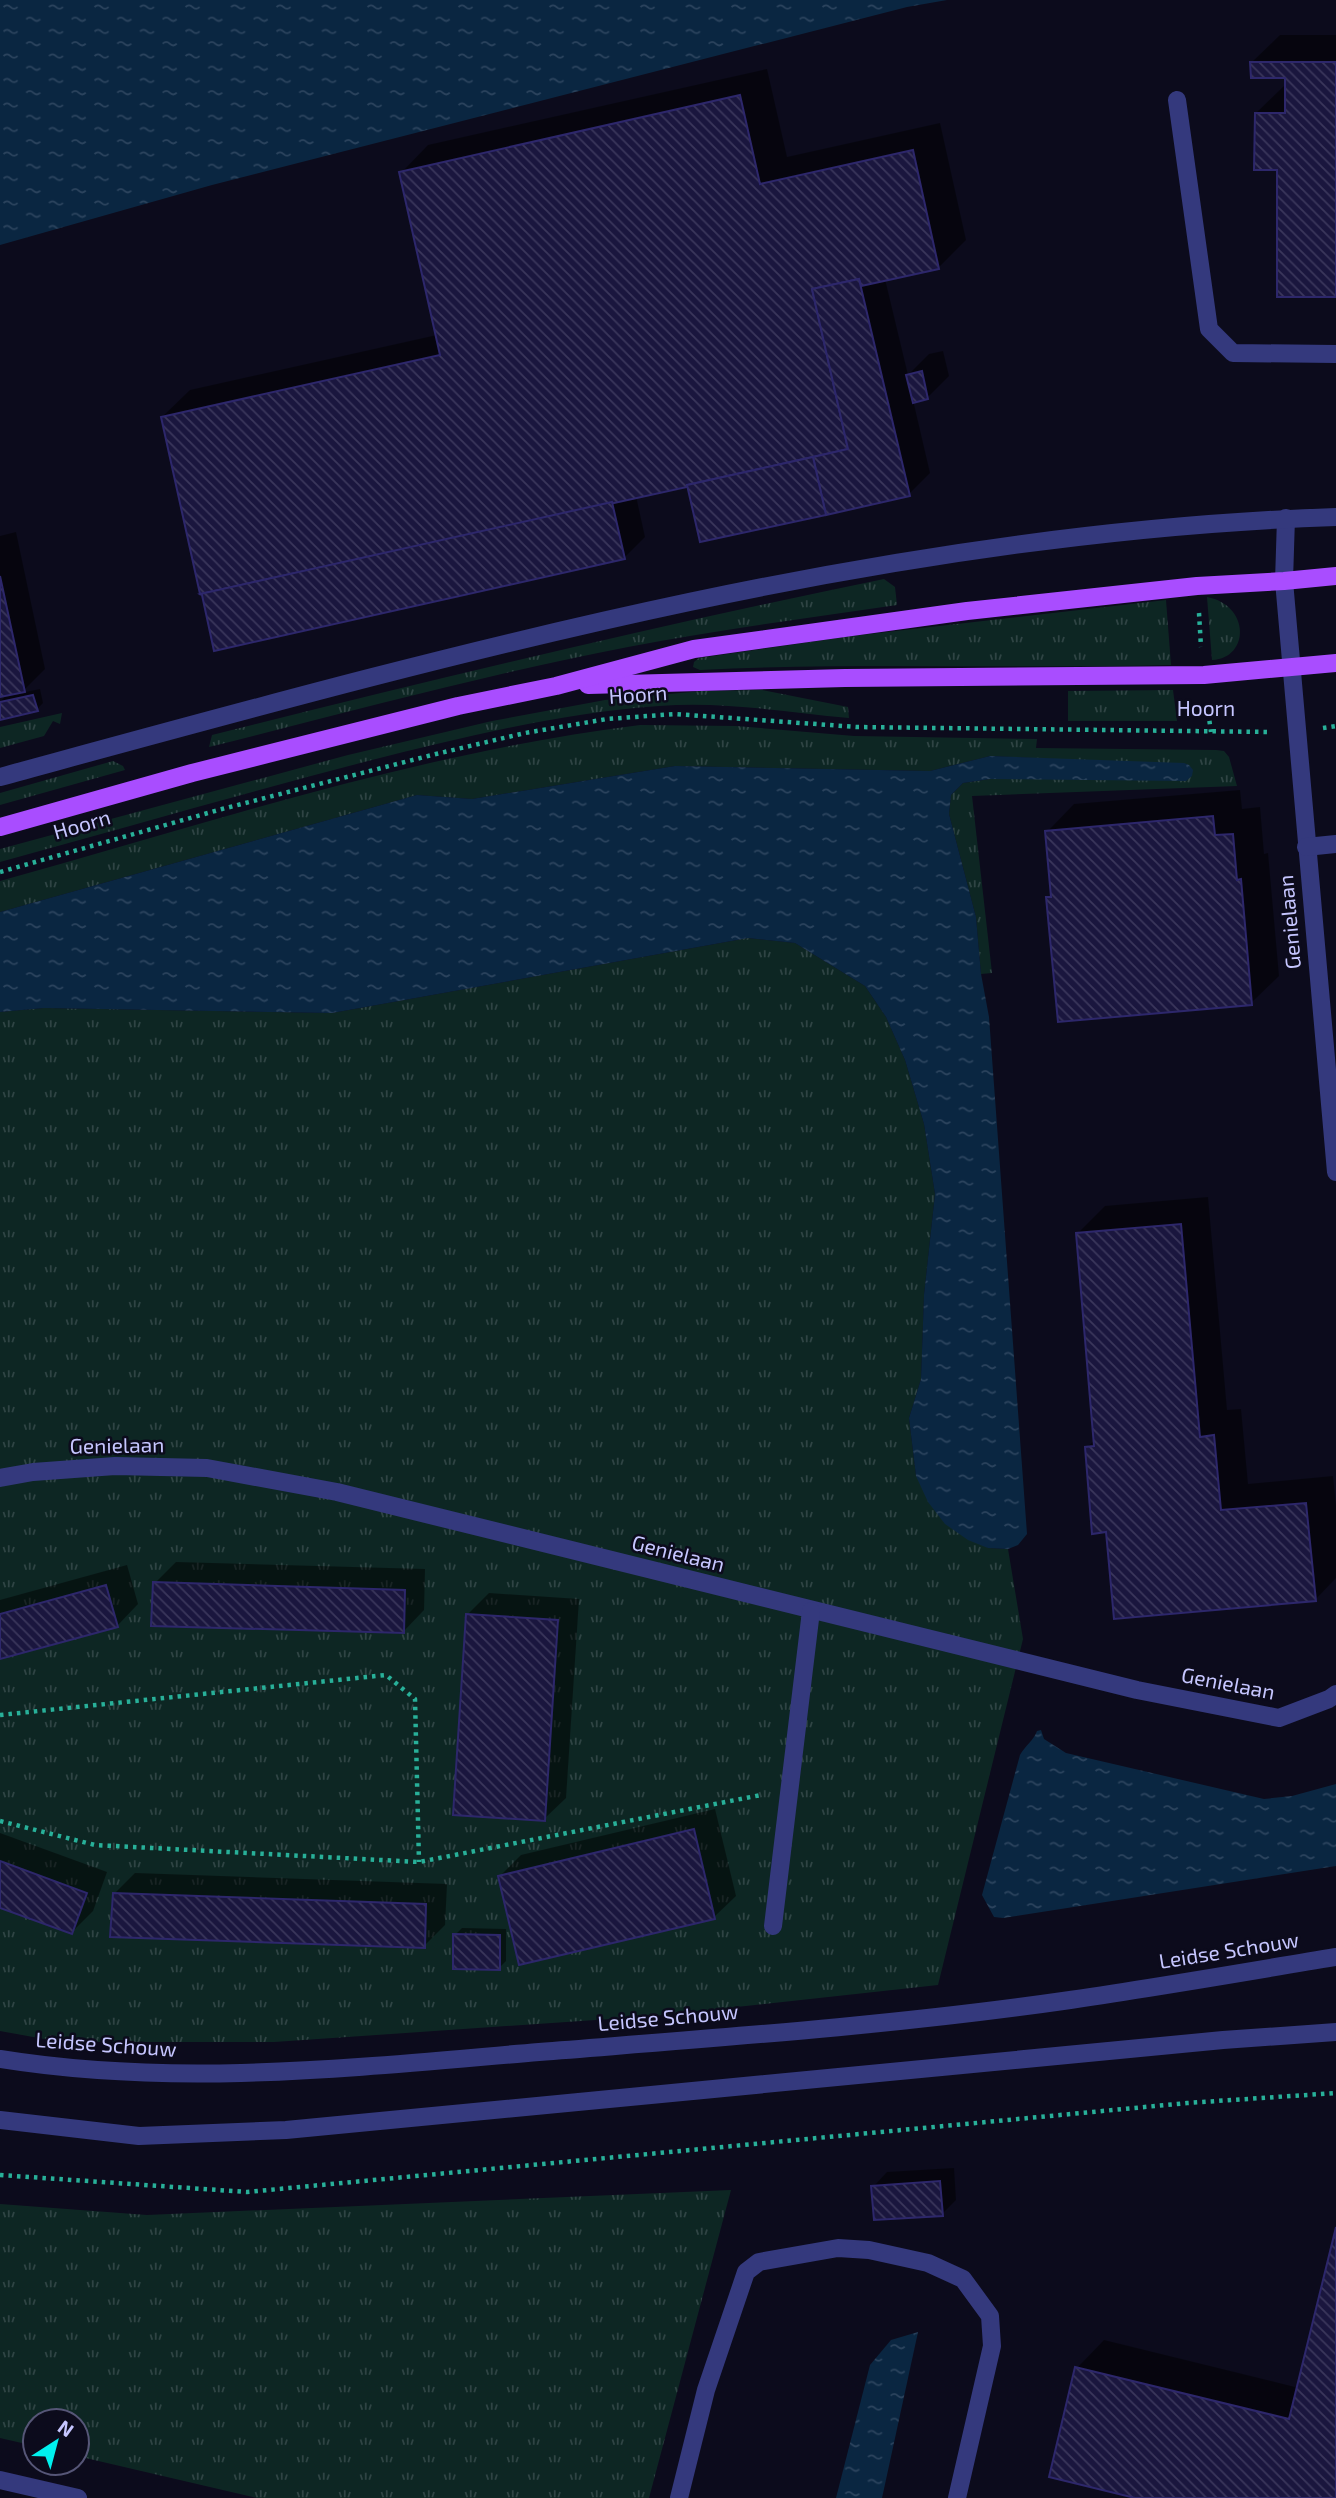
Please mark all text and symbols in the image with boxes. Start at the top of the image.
street label: Hoorn [608,679,668,708]
street label: Hoorn [1177,695,1235,720]
street label: Hoorn [50,803,113,844]
street label: Genielaan [1272,874,1305,970]
street label: Genielaan [69,1431,165,1458]
street label: Genielaan [629,1529,727,1576]
street label: Genielaan [1179,1661,1277,1704]
street label: Leidse Schouw [1157,1926,1301,1973]
street label: Leidse Schouw [596,1998,739,2035]
street label: Leidse Schouw [35,2026,177,2061]
north arrow [21,2407,91,2477]
text: N [54,2415,79,2441]

